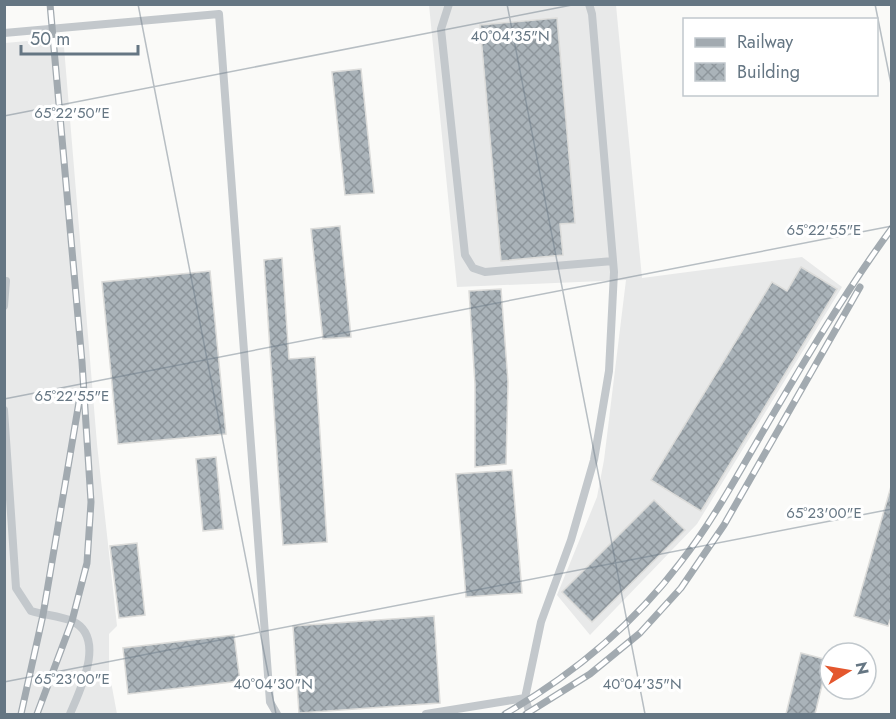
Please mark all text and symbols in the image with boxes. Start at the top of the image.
scale bar [21,18,138,56]
legend [683,18,878,96]
text: 40°04'35"N [470,25,550,47]
text: 50 m [30,26,70,52]
text: Railway [737,29,793,55]
text: Building [737,59,800,85]
text: 65°22'50"E [34,102,110,124]
text: 65°22'55"E [787,219,861,241]
text: 65°22'55"E [35,385,109,407]
text: 65°23'00"E [786,502,862,524]
north arrow [818,641,878,701]
text: N [850,660,875,677]
text: 65°23'00"E [34,668,110,690]
text: 40°04'30"N [233,673,313,695]
text: 40°04'35"N [602,673,682,695]

